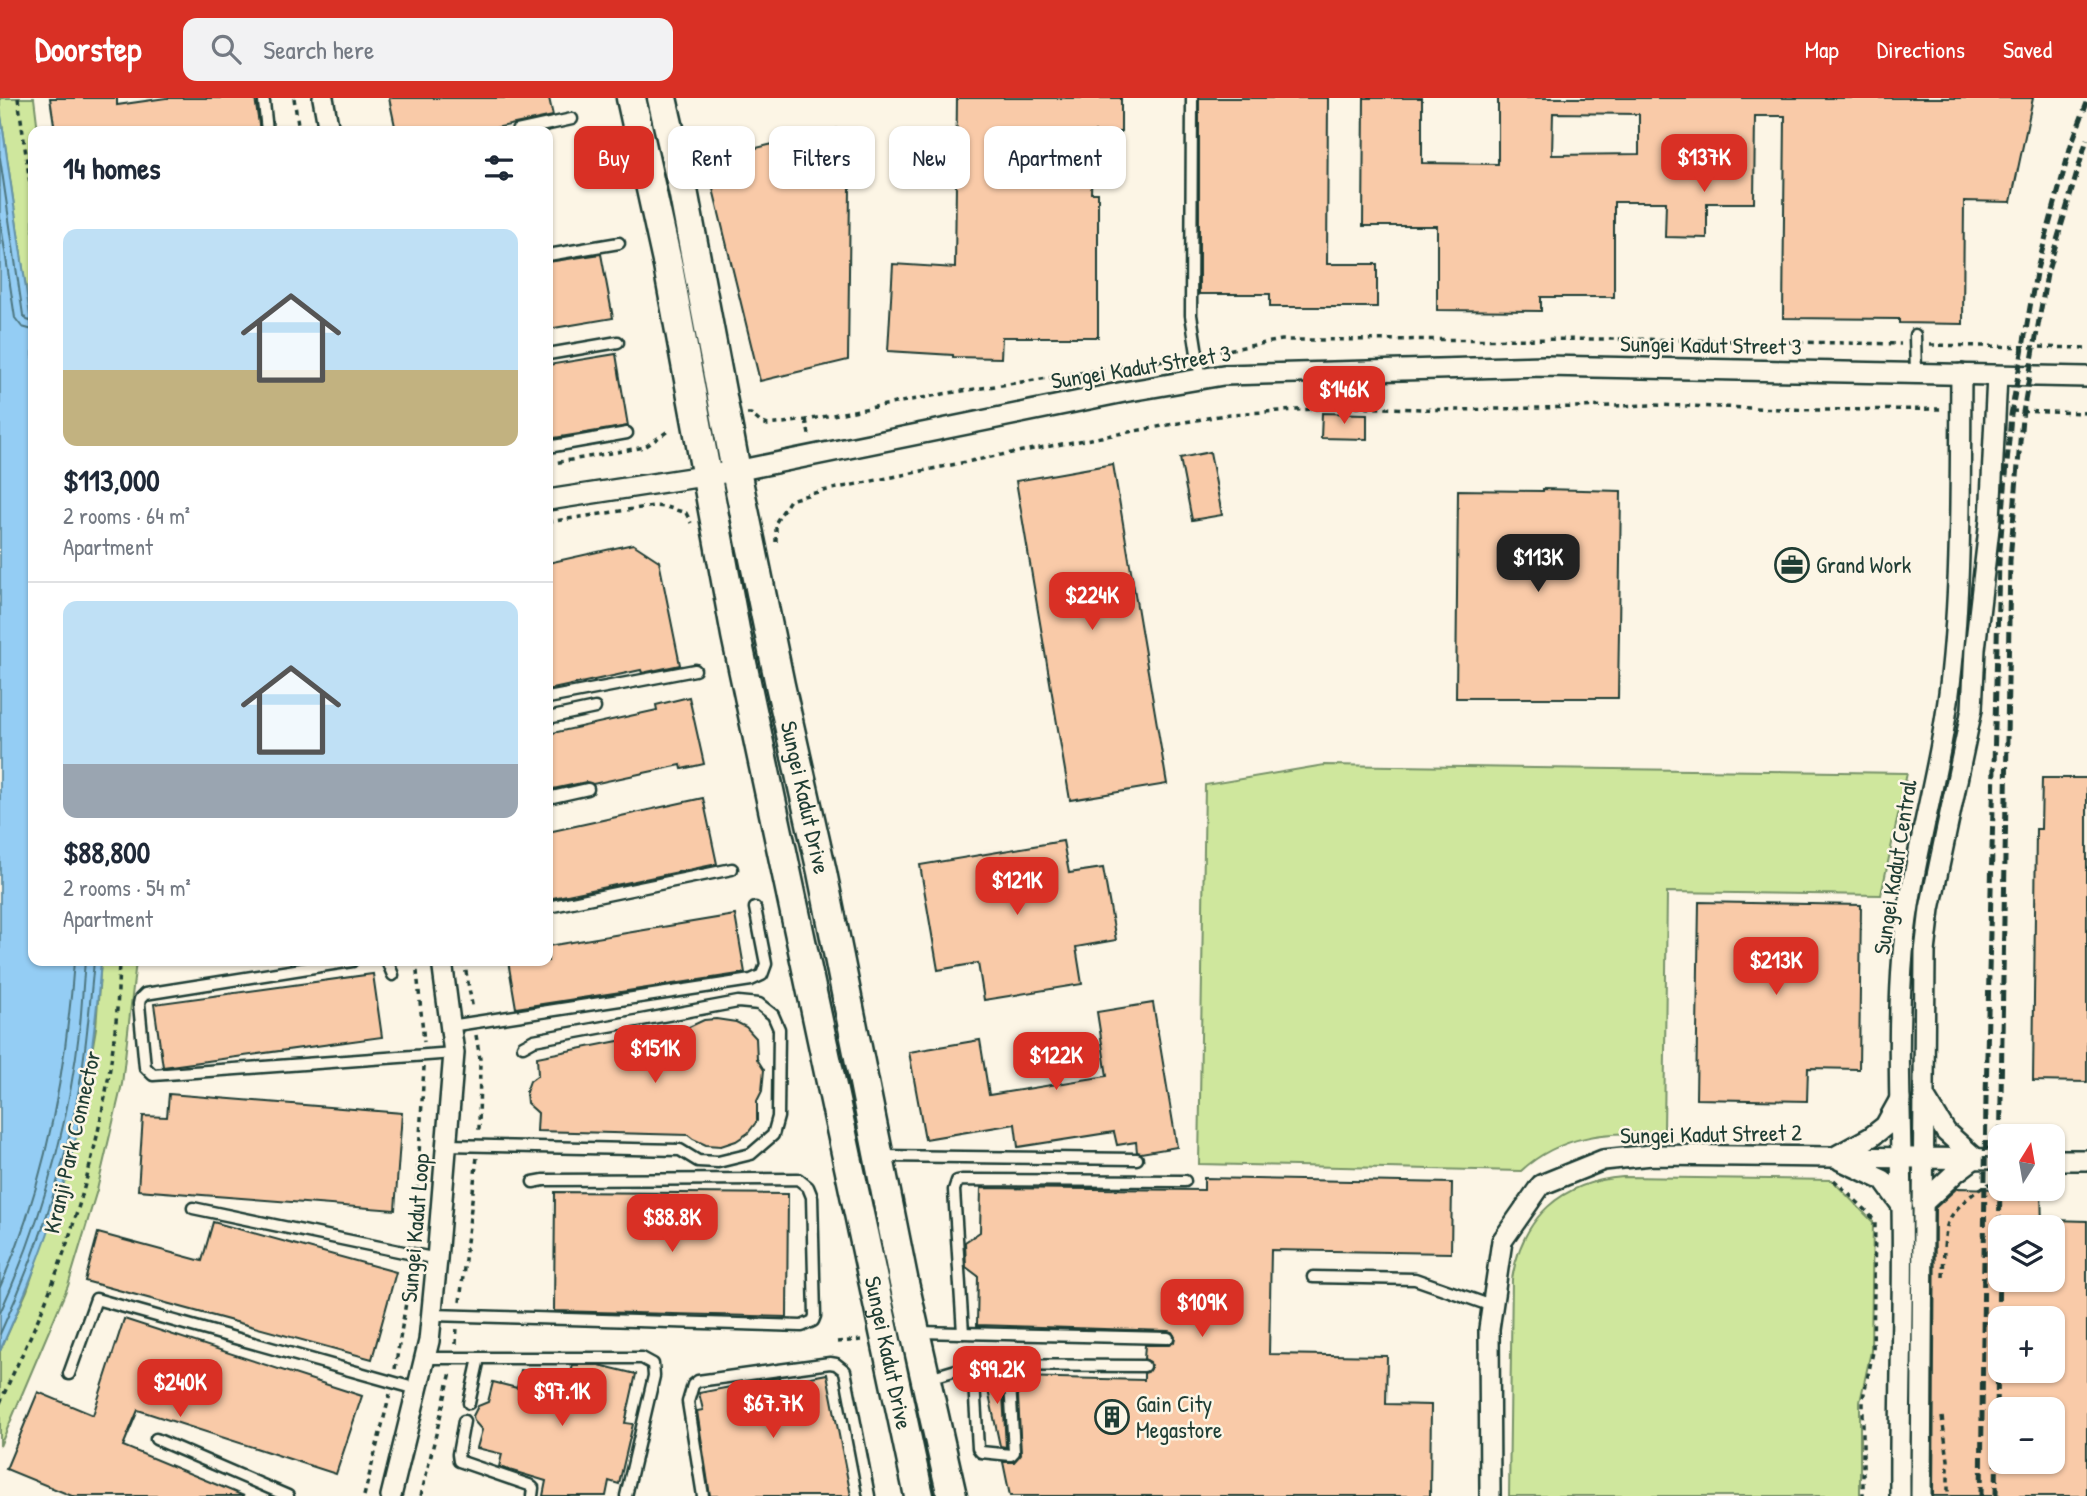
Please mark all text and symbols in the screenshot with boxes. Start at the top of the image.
search box [183,18,673,81]
text: Doorstep [35,27,141,71]
icon: search [207,30,245,68]
text: Search here [263,32,374,67]
text: Map [1805,33,1839,65]
text: Directions [1877,33,1965,65]
text: Saved [2003,33,2052,65]
chip: Buy [574,126,654,189]
chip: Rent [668,126,755,189]
chip: Filters [769,126,875,189]
chip: New [889,126,970,189]
chip: Apartment [984,126,1126,189]
pin: $137K [1655,134,1753,194]
text: $137K [1677,141,1731,172]
text: 14 homes [63,148,161,188]
icon: filters [480,149,518,187]
icon: home [228,275,354,401]
street label: Sungei Kadut Street 3 [1620,327,1802,362]
street label: Sungei Kadut Street 3 [1049,337,1233,396]
pin: $146K [1295,366,1393,426]
text: $146K [1319,373,1369,404]
text: $113,000 [63,460,160,500]
text: 2 rooms · 64 m² [63,500,190,531]
text: Apartment [63,531,153,562]
pin: $113K [1489,534,1587,594]
text: $113K [1513,541,1563,572]
office icon: Grand Work [1773,546,1811,584]
place label: Grand Work [1816,549,1912,580]
pin: $224K [1043,573,1141,632]
text: $224K [1065,579,1119,610]
icon: home [228,647,354,773]
street label: Sungei Kadut Drive [774,718,838,877]
street label: Sungei Kadut Central [1865,776,1924,956]
text: $88,800 [63,832,150,872]
pin: $121K [968,858,1066,917]
text: $121K [991,864,1043,895]
text: 2 rooms · 54 m² [63,872,191,903]
text: Apartment [63,903,153,934]
pin: $213K [1727,937,1825,997]
text: $213K [1749,944,1803,975]
pin: $151K [606,1026,704,1085]
text: $151K [630,1032,680,1063]
pin: $122K [1007,1032,1105,1092]
text: $122K [1029,1039,1083,1070]
street label: Kranji Park Connector [35,1047,108,1236]
street label: Sungei Kadut Street 2 [1620,1116,1802,1151]
north arrow [1988,1124,2065,1200]
map controls [1988,1124,2065,1474]
street label: Sungei Kadut Loop [393,1152,436,1304]
pin: $88.8K [615,1194,729,1254]
text: $88.8K [643,1201,701,1232]
button: layers [1988,1215,2065,1292]
street label: Sungei Kadut Drive [858,1273,920,1432]
pin: $109K [1153,1280,1251,1339]
text: $109K [1177,1286,1227,1317]
button: + [1988,1306,2065,1383]
pin: $99.2K [940,1346,1054,1406]
text: $99.2K [969,1353,1025,1384]
pin: $240K [131,1360,229,1419]
text: $240K [153,1366,207,1397]
pin: $97.1K [505,1368,619,1428]
text: $97.1K [534,1375,590,1406]
pin: $67.7K [716,1380,830,1440]
text: $67.7K [743,1387,803,1418]
place label: Gain City Megastore [1136,1388,1222,1445]
button: − [1988,1397,2065,1474]
building icon: Gain City Megastore [1093,1398,1131,1436]

